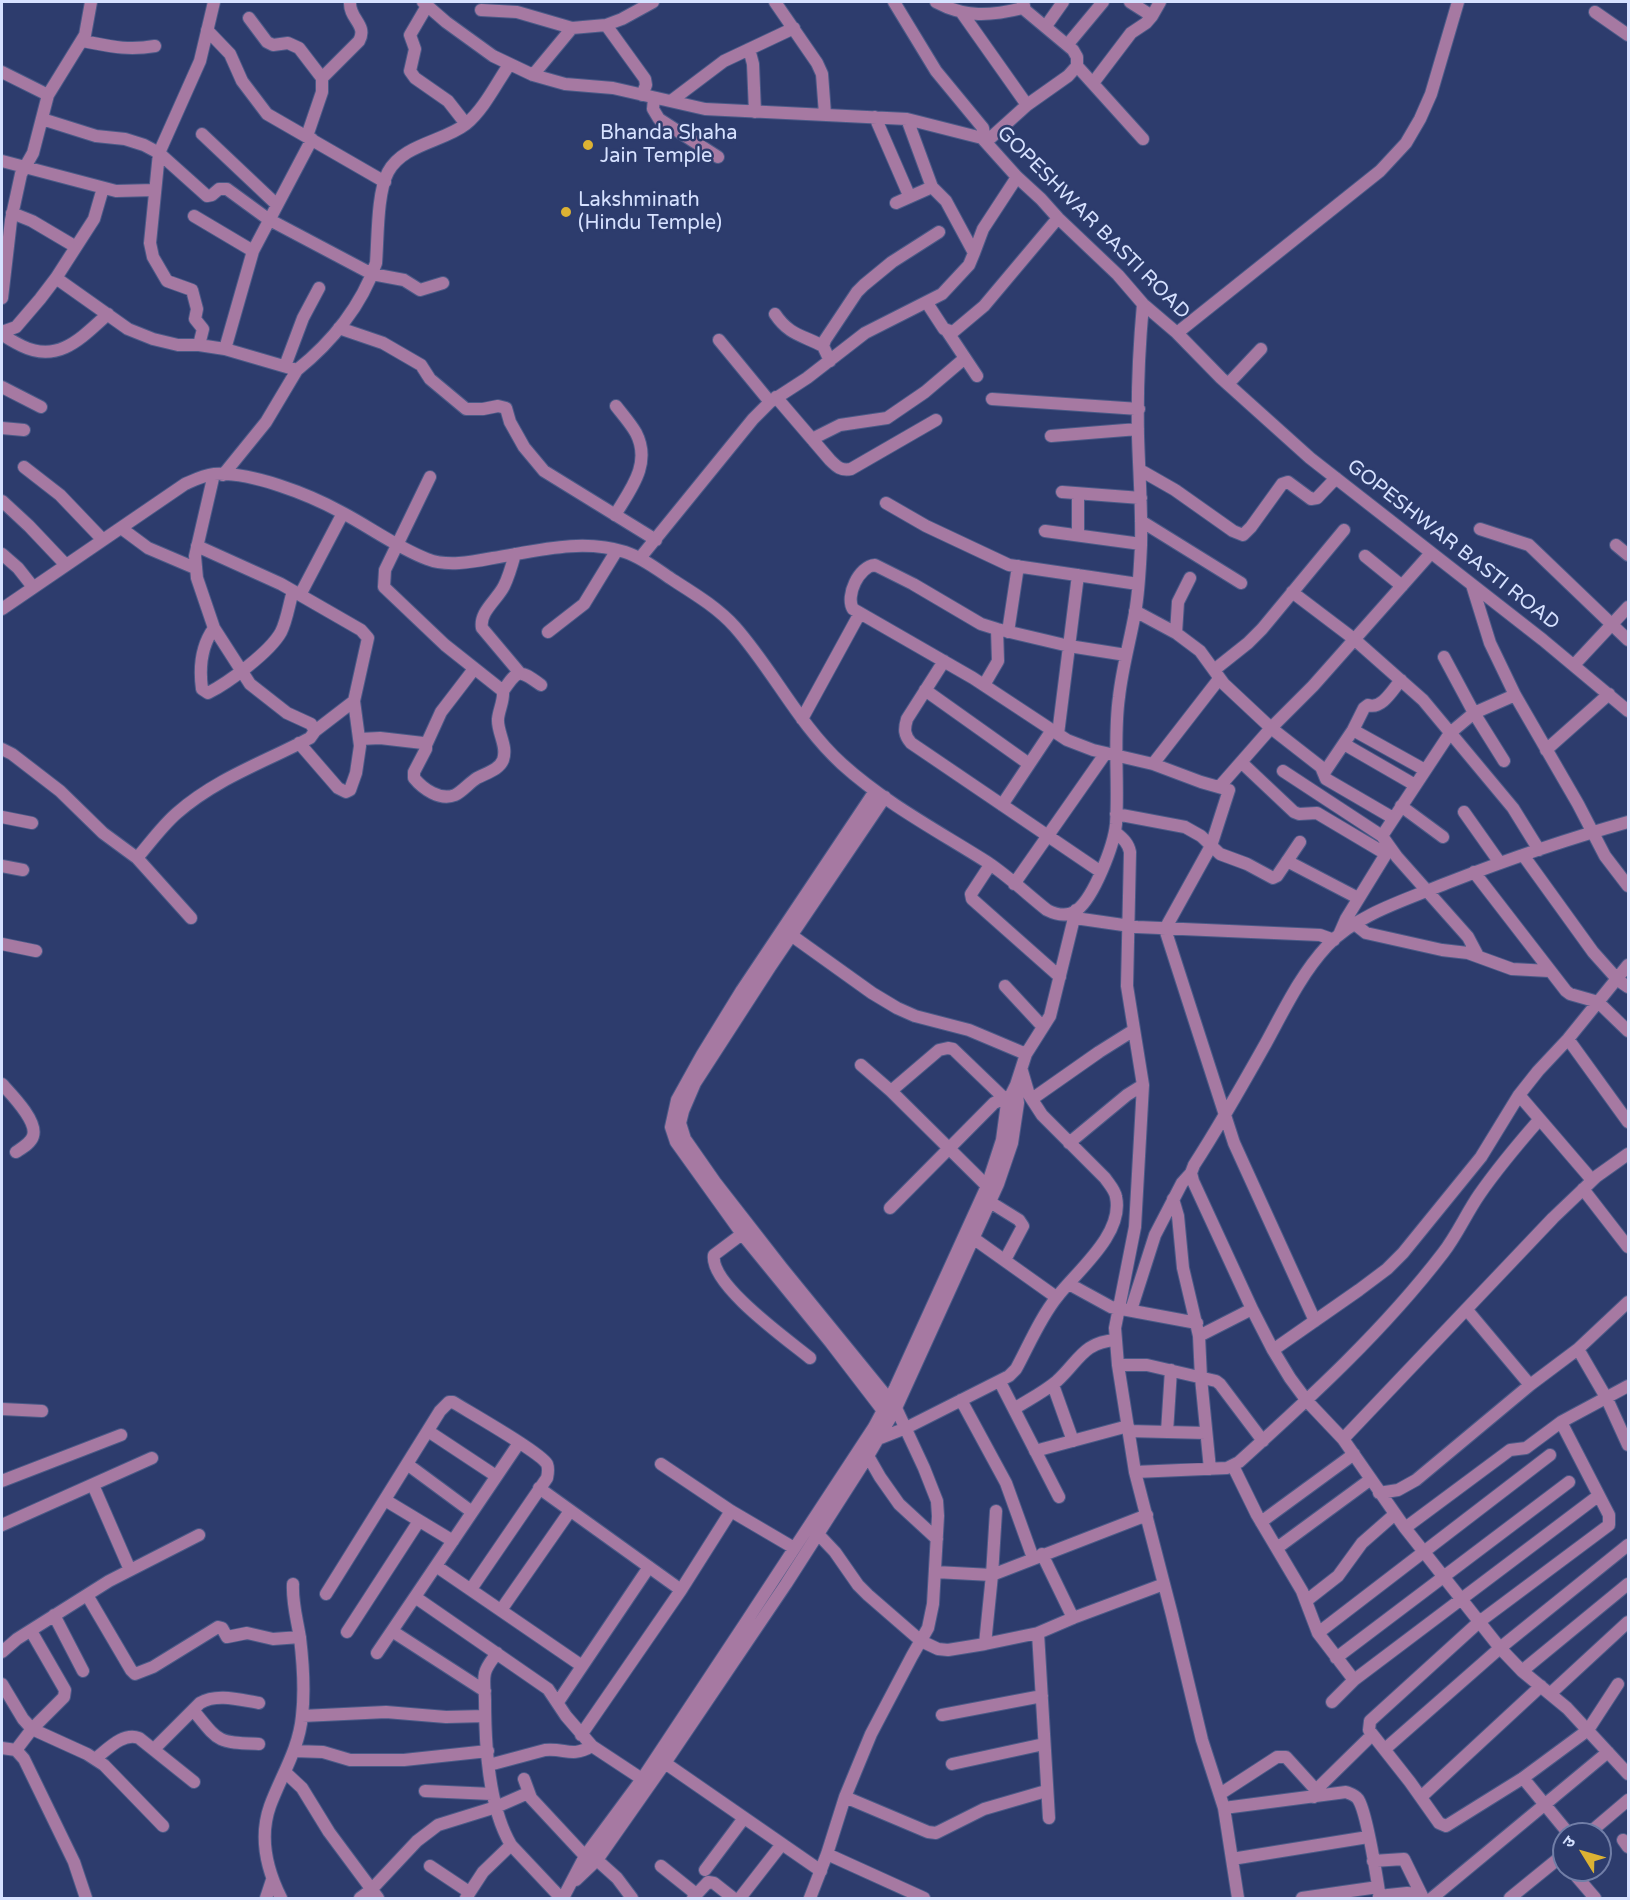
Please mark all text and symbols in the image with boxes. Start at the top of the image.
street label: GOPESHWAR BASTI ROAD [991,121,1195,325]
place label: Bhanda Shaha Jain Temple [600,122,737,169]
marker: Bhanda Shaha Jain Temple [581,138,595,152]
place label: Lakshminath (Hindu Temple) [578,189,722,236]
marker: Lakshminath (Hindu Temple) [559,205,573,219]
street label: GOPESHWAR BASTI ROAD [1342,455,1564,635]
north arrow [1552,1822,1612,1882]
text: उ [1558,1833,1580,1852]

